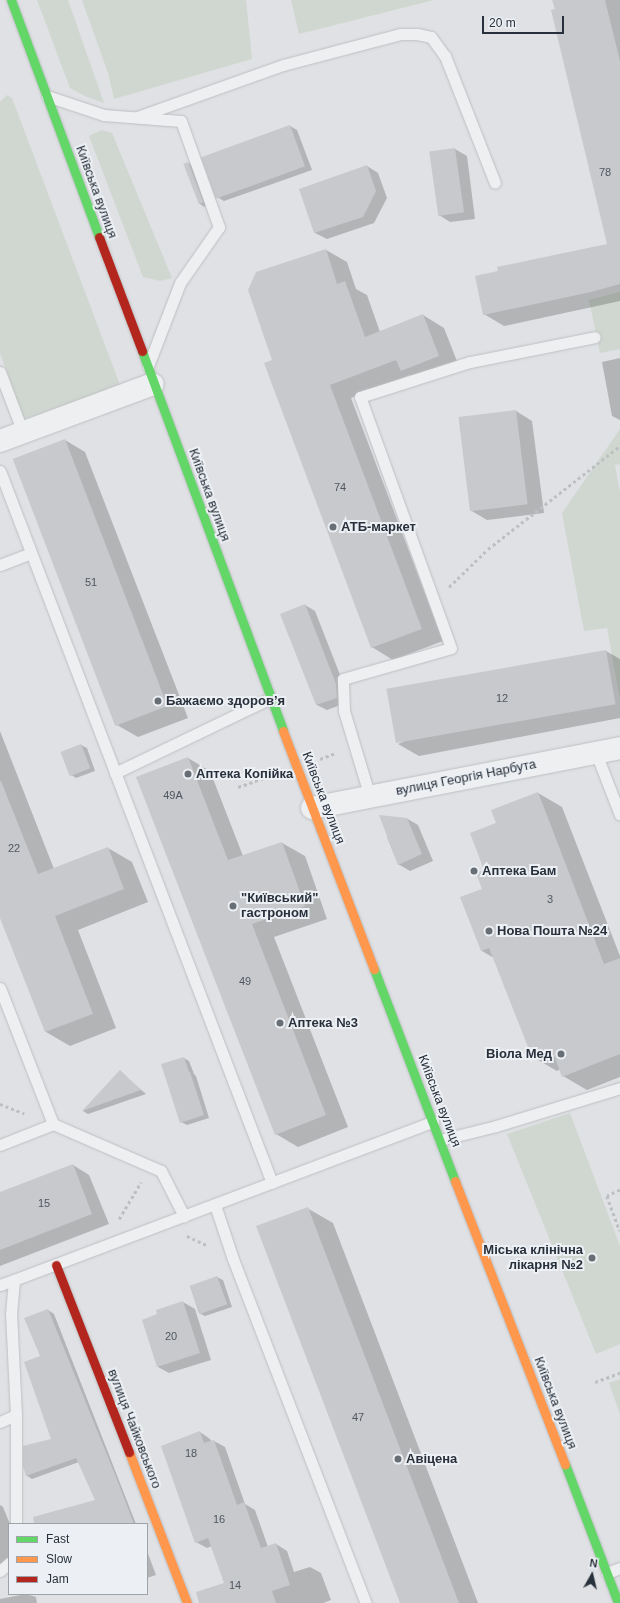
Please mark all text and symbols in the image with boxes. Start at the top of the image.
scale bar [484,8,566,34]
text: 20 m [489,16,516,30]
street label: Київська вулиця [72,144,120,240]
house number: 78 [599,165,611,179]
street label: Київська вулиця [185,447,233,543]
house number: 74 [334,480,346,494]
place label: АТБ-маркет [341,519,416,535]
marker: АТБ-маркет [328,522,338,532]
house number: 51 [85,575,97,589]
house number: 12 [496,691,508,705]
place label: Бажаємо здоров’я [166,693,285,709]
marker: Бажаємо здоров’я [153,696,163,706]
street label: Київська вулиця [298,750,348,846]
street label: вулиця Георгія Нарбута [395,757,537,799]
place label: Аптека Копійка [196,766,293,782]
marker: Аптека Копійка [183,769,193,779]
house number: 49А [163,788,183,802]
house number: 22 [8,841,20,855]
place label: Аптека Бам [482,863,556,879]
marker: Аптека Бам [469,866,479,876]
place label: "Київський" гастроном [241,891,318,922]
house number: 3 [547,892,553,906]
marker: "Київський" гастроном [228,901,238,911]
place label: Нова Пошта №24 [497,923,607,939]
marker: Нова Пошта №24 [484,926,494,936]
house number: 49 [239,974,251,988]
place label: Аптека №3 [288,1015,358,1031]
marker: Аптека №3 [275,1018,285,1028]
place label: Віола Мед [486,1046,552,1062]
marker: Віола Мед [555,1048,567,1060]
street label: Київська вулиця [414,1053,464,1149]
house number: 15 [38,1196,50,1210]
place label: Міська клінічна лікарня №2 [483,1243,583,1274]
marker: Міська клінічна лікарня №2 [586,1252,598,1264]
house number: 20 [165,1329,177,1343]
street label: Київська вулиця [530,1355,580,1451]
street label: вулиця Чайковського [104,1367,164,1491]
house number: 47 [352,1410,364,1424]
house number: 18 [185,1446,197,1460]
place label: Авіцена [406,1451,457,1467]
marker: Авіцена [393,1454,403,1464]
house number: 16 [213,1512,225,1526]
legend [8,1523,148,1595]
text: Fast [46,1532,69,1546]
text: Slow [46,1552,72,1566]
north arrow [572,1555,612,1595]
text: N [589,1557,598,1570]
text: Jam [46,1572,69,1586]
house number: 14 [229,1578,241,1592]

